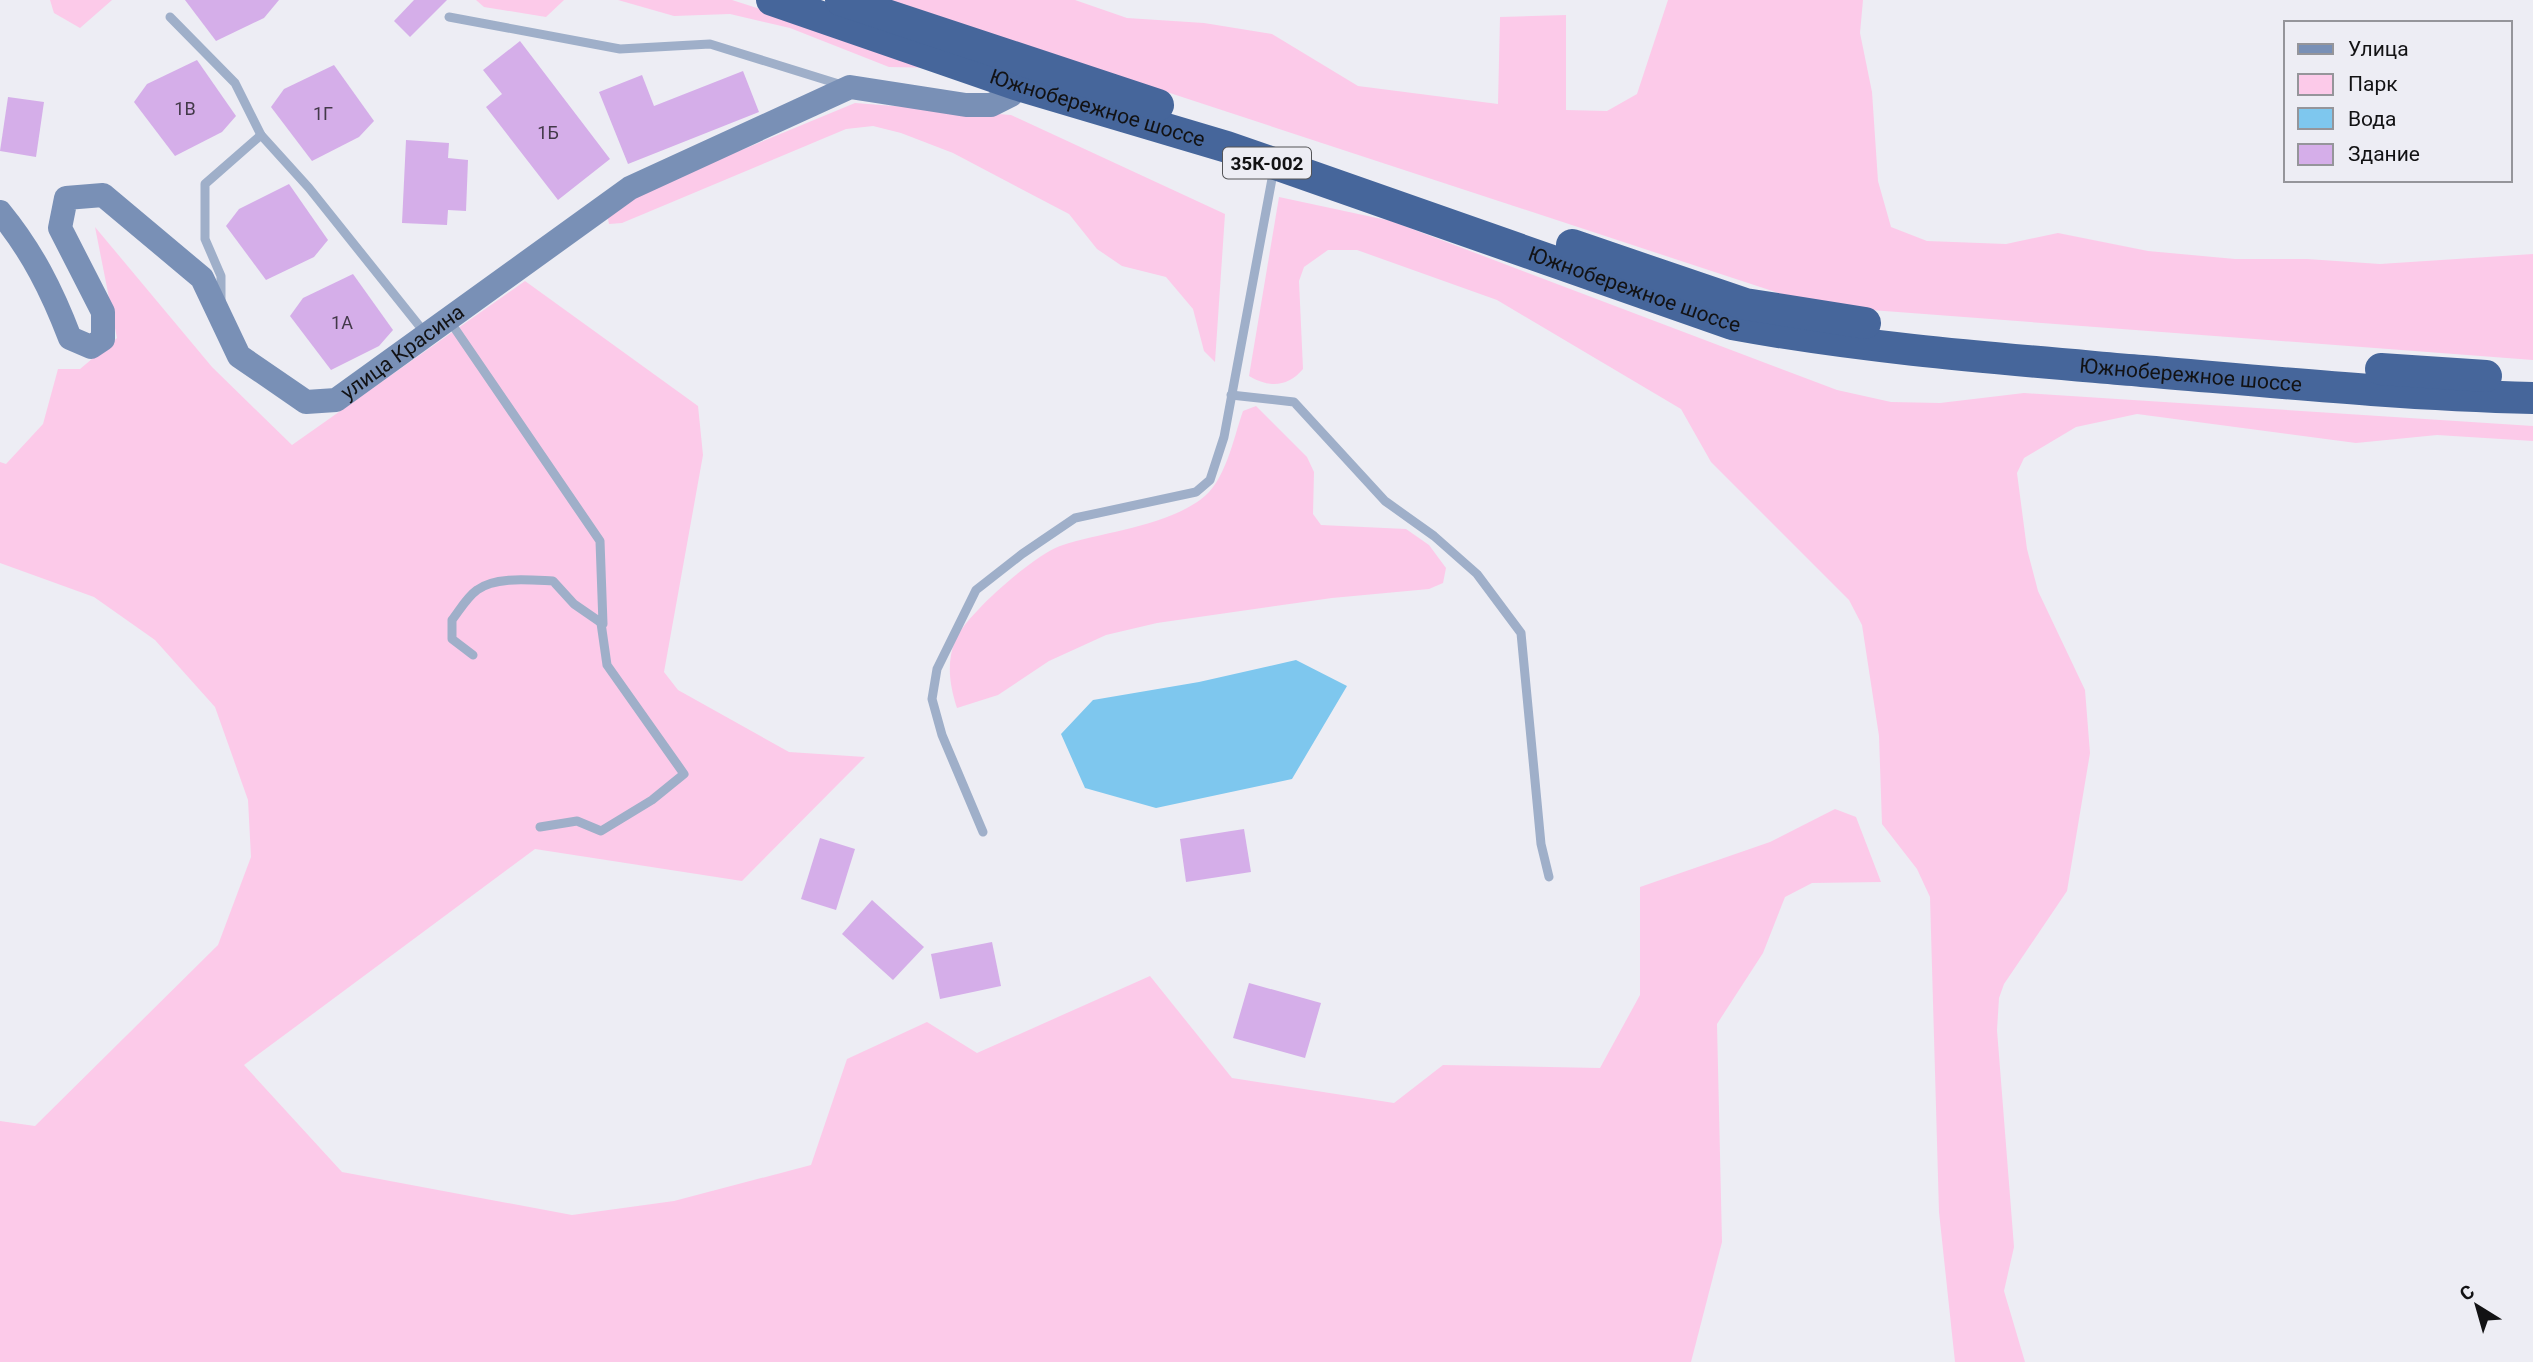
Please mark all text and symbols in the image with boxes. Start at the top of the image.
legend [2284,21,2512,182]
text: Улица [2348,37,2409,61]
street label: Южнобережное шоссе [987,64,1208,152]
text: Парк [2348,72,2398,96]
house number: 1В [174,98,196,119]
house number: 1Г [313,103,333,124]
text: Вода [2348,107,2396,131]
house number: 1Б [537,122,559,143]
text: Здание [2348,142,2420,166]
road number: 35К-002 [1223,148,1311,178]
street label: Южнобережное шоссе [1525,242,1742,337]
street label: улица Красина [336,300,469,404]
house number: 1А [331,312,353,333]
street label: Южнобережное шоссе [2078,354,2303,397]
north arrow [2442,1271,2512,1341]
text: С [2455,1280,2479,1306]

